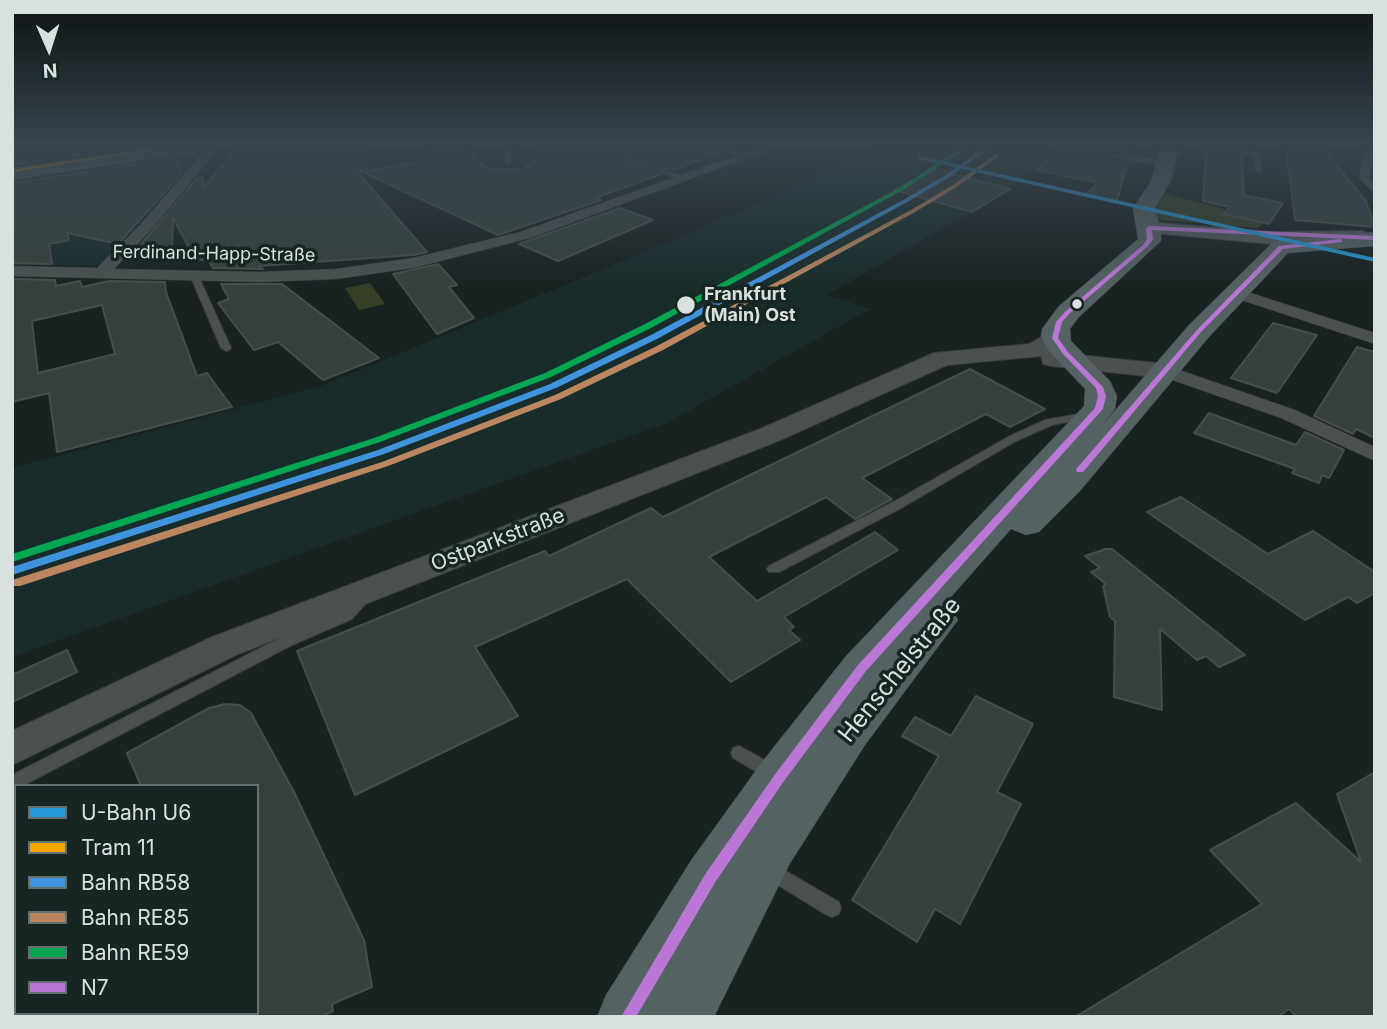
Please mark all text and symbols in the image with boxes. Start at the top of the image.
north arrow [14,14,84,84]
text: N [42,59,58,82]
street label: Ferdinand-Happ-Straße [112,241,316,267]
place label: Frankfurt (Main) Ost [704,284,796,326]
marker: Frankfurt (Main) Ost [675,294,697,316]
unlabelled marker [1070,297,1084,311]
street label: Ostparkstraße [427,503,569,577]
street label: Henschelstraße [833,592,967,748]
legend [14,784,259,1015]
text: U-Bahn U6 [81,800,191,825]
text: Tram 11 [81,835,154,860]
text: Bahn RB58 [81,870,190,895]
text: Bahn RE85 [81,905,189,930]
text: Bahn RE59 [81,940,189,965]
text: N7 [81,975,109,1000]

